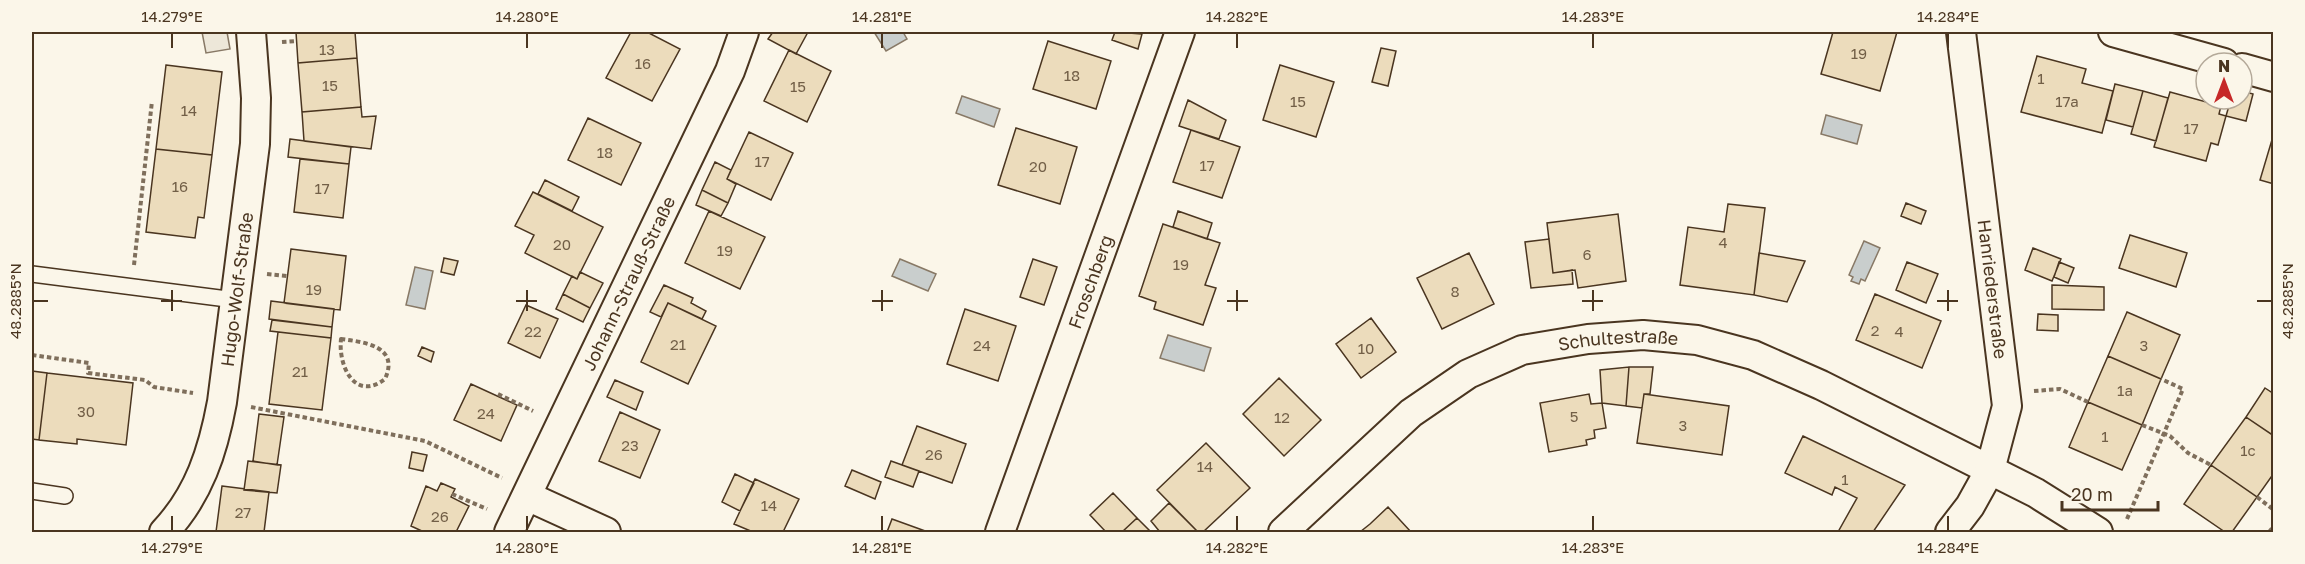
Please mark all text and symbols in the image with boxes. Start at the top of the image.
text: 14.279°E [141,7,203,25]
text: 14.280°E [495,7,559,25]
text: 14.281°E [852,7,912,25]
text: 14.282°E [1206,7,1268,25]
text: 14.283°E [1562,7,1624,25]
text: 14.284°E [1917,7,1979,25]
house number: 13 [319,40,335,58]
house number: 19 [1851,44,1867,62]
north arrow [2194,51,2254,111]
house number: 16 [635,54,651,72]
text: N [2218,56,2230,76]
house number: 18 [1064,66,1080,84]
house number: 1 [2037,69,2045,87]
house number: 15 [322,76,338,94]
house number: 15 [790,77,806,95]
house number: 15 [1290,92,1306,110]
house number: 17a [2055,92,2079,110]
house number: 14 [181,101,197,119]
house number: 17 [2183,119,2199,137]
house number: 18 [597,143,613,161]
house number: 17 [754,152,770,170]
house number: 17 [1199,156,1215,174]
house number: 20 [1029,157,1047,175]
house number: 16 [172,177,188,195]
house number: 17 [314,179,330,197]
street label: Johann-Strauß-Straße [577,192,679,374]
street label: Hugo-Wolf-Straße [216,211,257,368]
street label: Hanriederstraße [1974,218,2012,360]
street label: Froschberg [1063,232,1117,332]
house number: 4 [1718,233,1728,251]
house number: 20 [553,235,571,253]
house number: 19 [717,241,733,259]
house number: 6 [1582,245,1592,263]
house number: 19 [1173,255,1189,273]
text: 48.2885°N [6,263,24,339]
text: 48.2885°N [2278,263,2296,339]
house number: 19 [306,280,322,298]
house number: 8 [1450,282,1460,300]
house number: 2 [1871,321,1879,339]
house number: 22 [524,322,542,340]
house number: 4 [1894,322,1904,340]
street label: Schultestraße [1556,324,1679,355]
house number: 21 [670,335,686,353]
house number: 24 [973,336,991,354]
house number: 3 [2140,336,2148,354]
house number: 10 [1358,339,1374,357]
house number: 21 [292,362,308,380]
house number: 1a [2117,381,2133,399]
house number: 30 [77,402,95,420]
house number: 24 [477,404,495,422]
house number: 5 [1570,407,1578,425]
house number: 12 [1274,408,1290,426]
house number: 3 [1679,416,1687,434]
house number: 1 [2101,427,2109,445]
house number: 23 [621,436,639,454]
house number: 1c [2240,441,2256,459]
house number: 26 [925,445,943,463]
house number: 14 [1197,457,1213,475]
house number: 1 [1841,470,1849,488]
scale bar [2062,474,2158,512]
text: 20 m [2071,483,2113,505]
house number: 14 [761,496,777,514]
house number: 27 [235,503,251,521]
house number: 26 [431,507,449,525]
text: 14.279°E [141,538,203,556]
text: 14.280°E [495,538,559,556]
text: 14.281°E [852,538,912,556]
text: 14.282°E [1206,538,1268,556]
text: 14.283°E [1562,538,1624,556]
text: 14.284°E [1917,538,1979,556]

